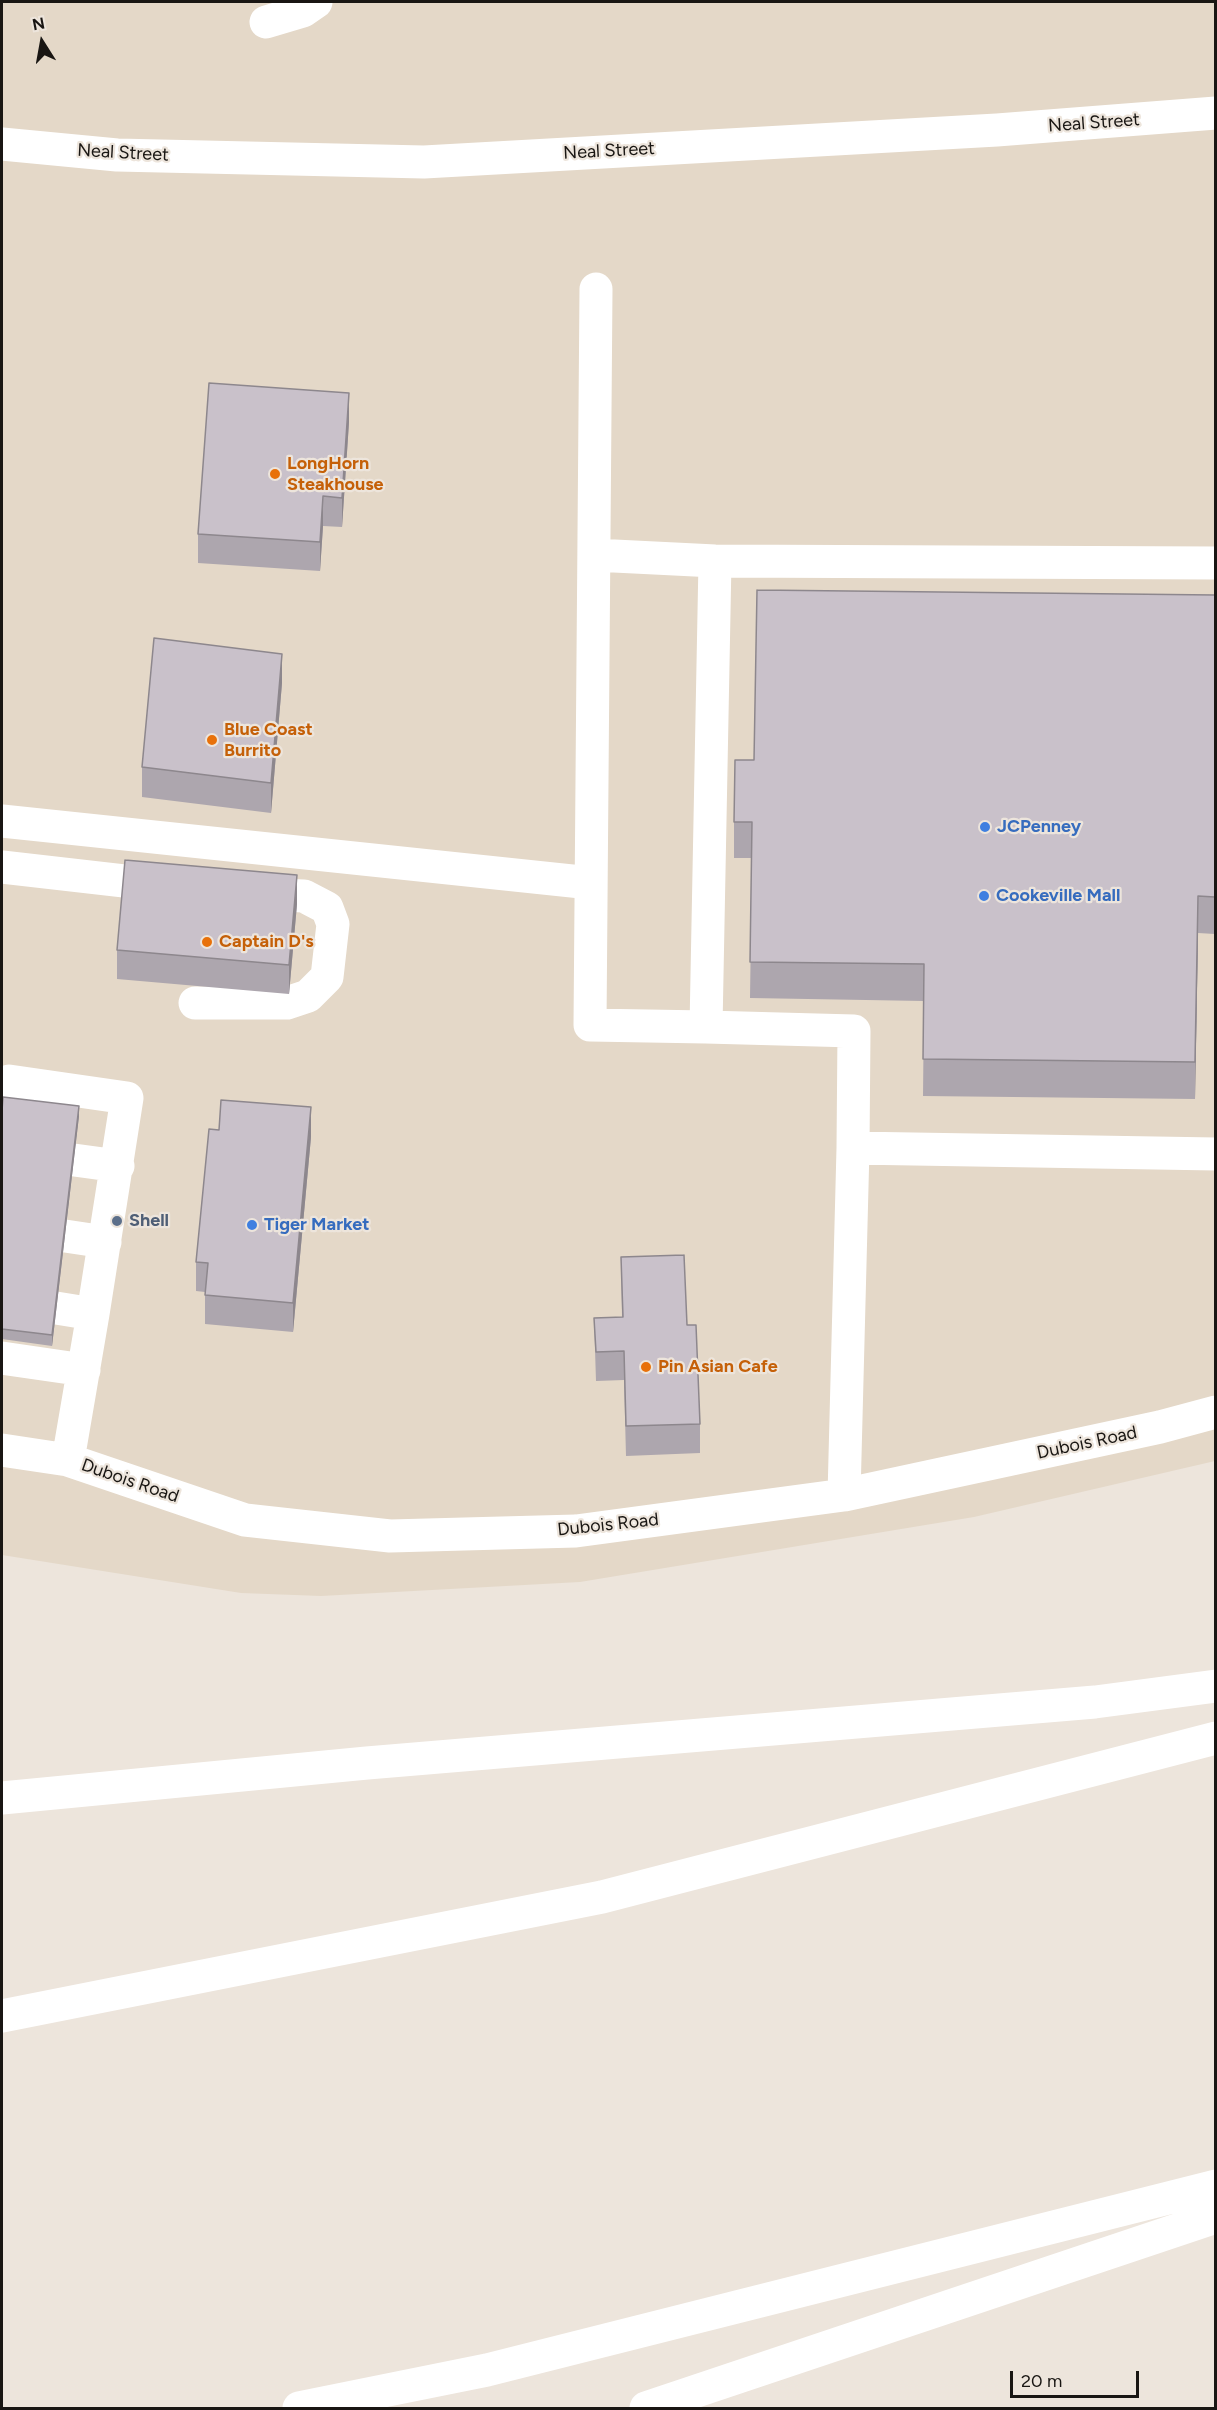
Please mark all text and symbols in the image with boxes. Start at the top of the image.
north arrow [12,12,72,72]
text: N [31,13,46,34]
street label: Neal Street [1047,109,1141,137]
street label: Neal Street [563,138,655,164]
street label: Neal Street [77,140,169,166]
place label: LongHorn Steakhouse [287,453,384,496]
marker: LongHorn Steakhouse [268,467,282,481]
place label: Blue Coast Burrito [224,719,313,762]
marker: Blue Coast Burrito [205,733,219,747]
place label: JCPenney [997,816,1081,838]
marker: JCPenney [978,820,992,834]
place label: Cookeville Mall [996,885,1120,907]
marker: Cookeville Mall [977,889,991,903]
place label: Captain D's [219,931,314,953]
marker: Captain D's [200,935,214,949]
place label: Shell [129,1210,169,1232]
marker: Shell [110,1214,124,1228]
place label: Tiger Market [264,1214,369,1236]
marker: Tiger Market [245,1218,259,1232]
place label: Pin Asian Cafe [658,1356,778,1378]
marker: Pin Asian Cafe [639,1360,653,1374]
street label: Dubois Road [1035,1422,1139,1464]
street label: Dubois Road [78,1454,182,1508]
street label: Dubois Road [556,1509,660,1541]
scale bar [1013,2359,1142,2397]
text: 20 m [1021,2370,1062,2392]

